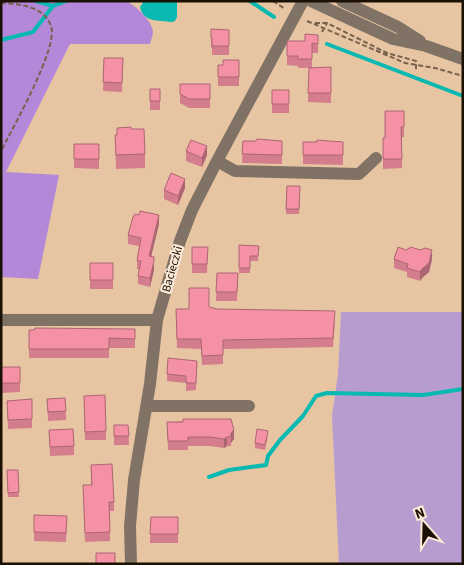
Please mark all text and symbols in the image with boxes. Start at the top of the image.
street label: Bacieczki [158,244,187,294]
north arrow [399,500,449,550]
text: N [412,503,428,525]

